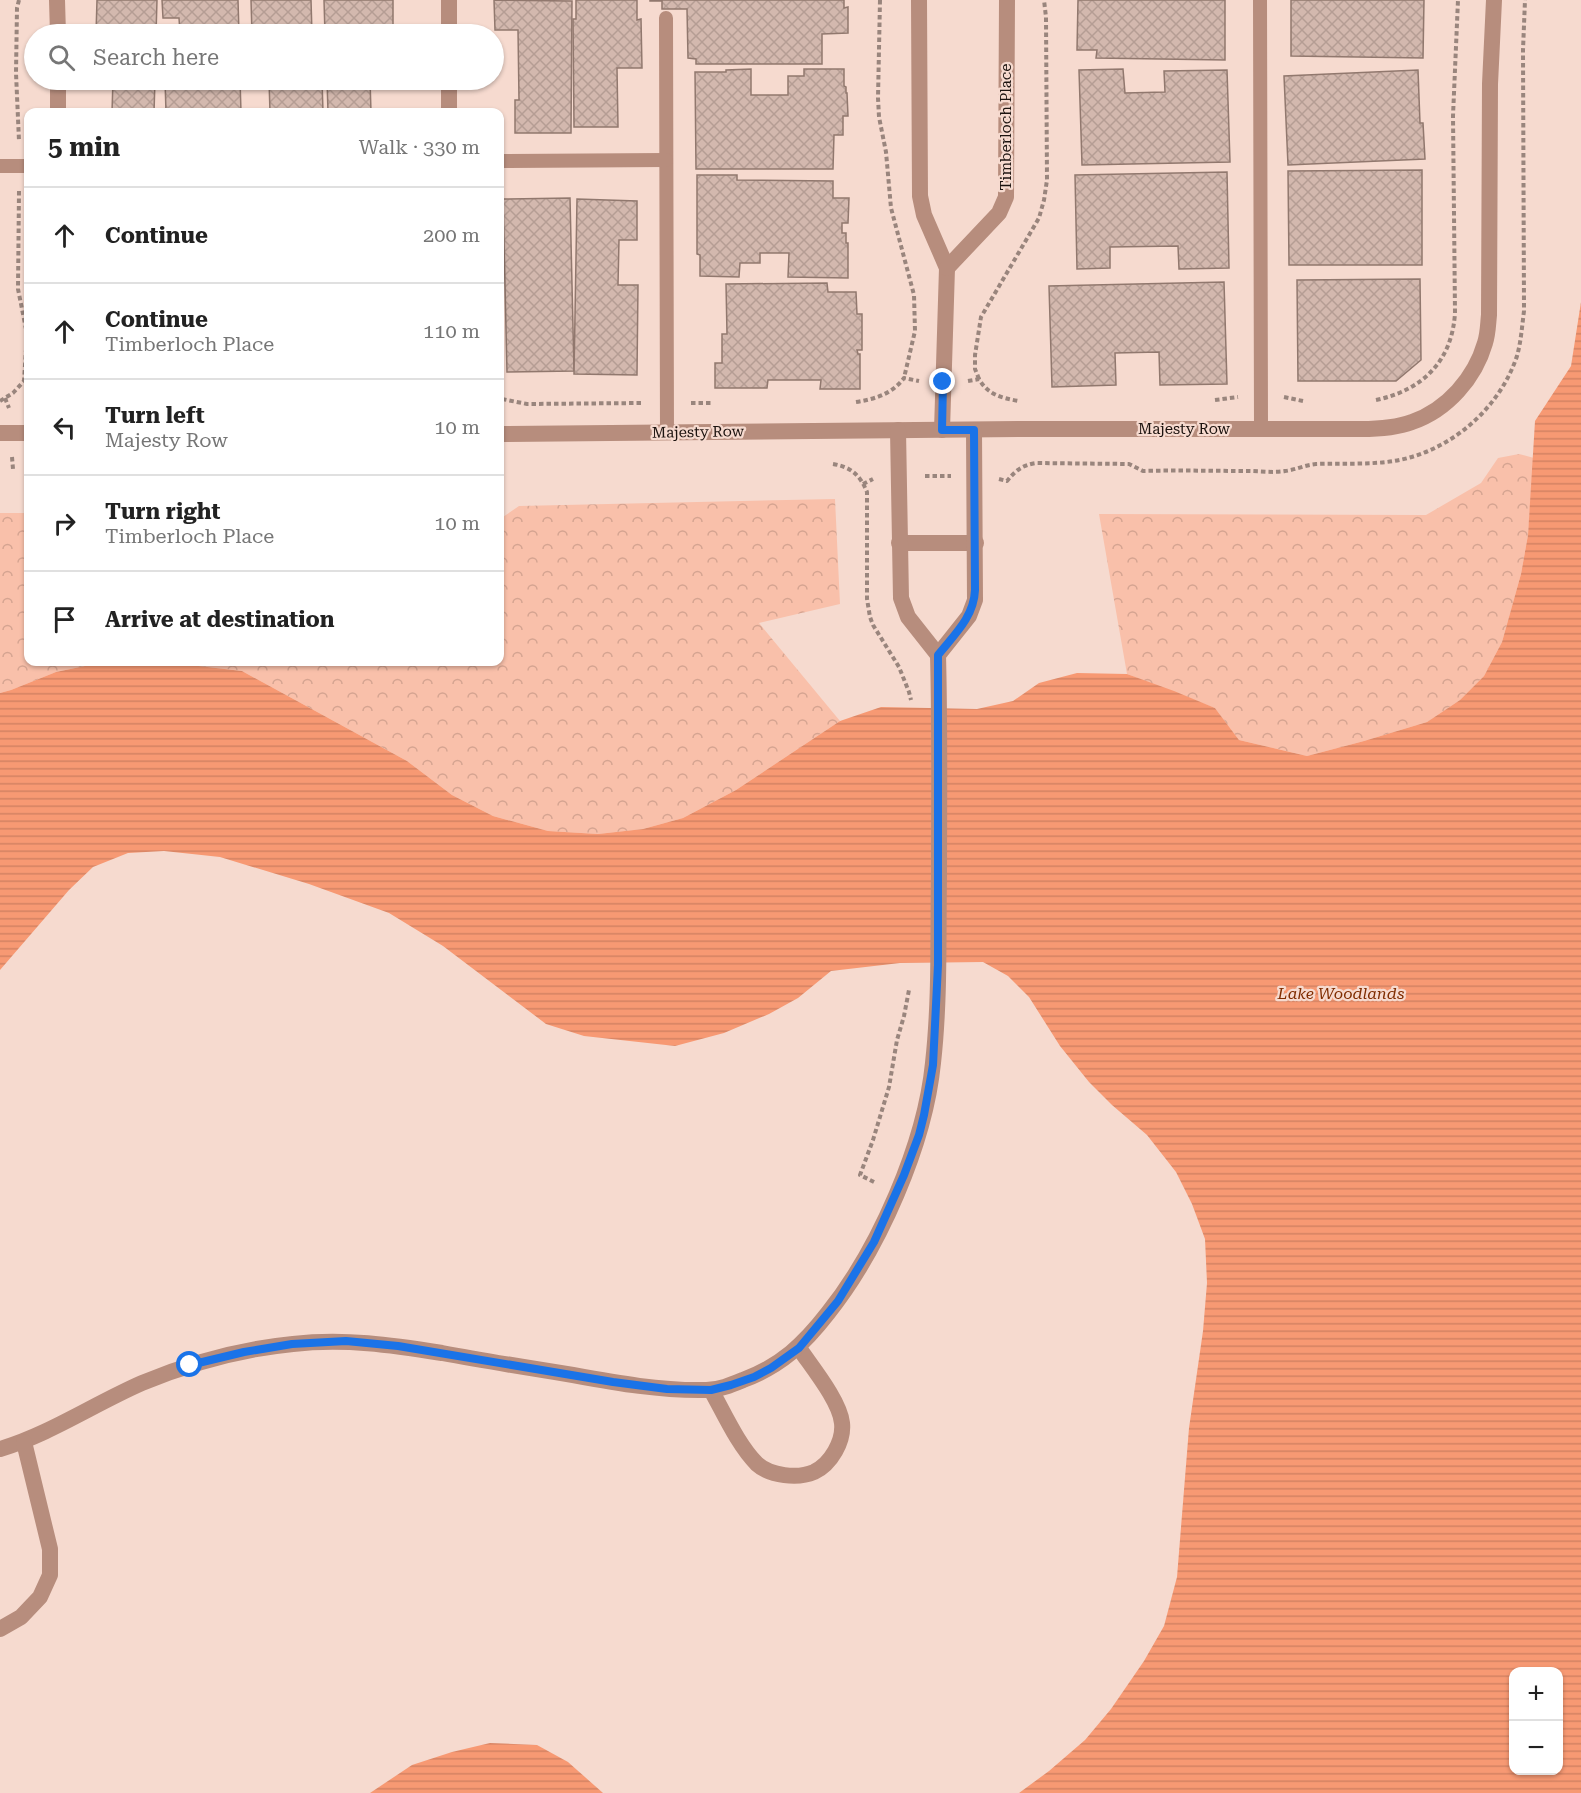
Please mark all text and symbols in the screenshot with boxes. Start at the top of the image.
search box [24,24,504,90]
icon: search [45,41,78,74]
text: Search here [93,45,219,70]
street label: Timberloch Place [997,64,1015,190]
text: 5 min [48,132,120,162]
text: Walk · 330 m [359,135,480,159]
icon: ahead [48,219,81,252]
text: Continue [105,223,208,248]
text: 200 m [423,223,480,247]
text: Continue [105,307,208,332]
icon: ahead [48,315,81,348]
text: 110 m [423,319,480,343]
text: Timberloch Place [105,332,274,356]
route end [929,368,955,394]
text: Turn left [105,403,205,428]
icon: left [48,411,81,444]
text: 10 m [434,415,480,439]
street label: Majesty Row [1138,420,1231,438]
street label: Majesty Row [652,422,745,442]
text: Majesty Row [105,428,228,452]
text: Turn right [105,499,220,524]
icon: right [48,507,81,540]
text: 10 m [434,511,480,535]
text: Timberloch Place [105,524,274,548]
icon: arrive [48,603,81,636]
text: Arrive at destination [105,607,334,632]
water label: Lake Woodlands [1277,984,1404,1003]
route start [176,1351,202,1377]
map controls [1509,1667,1563,1775]
button: + [1509,1667,1563,1721]
button: − [1509,1721,1563,1775]

